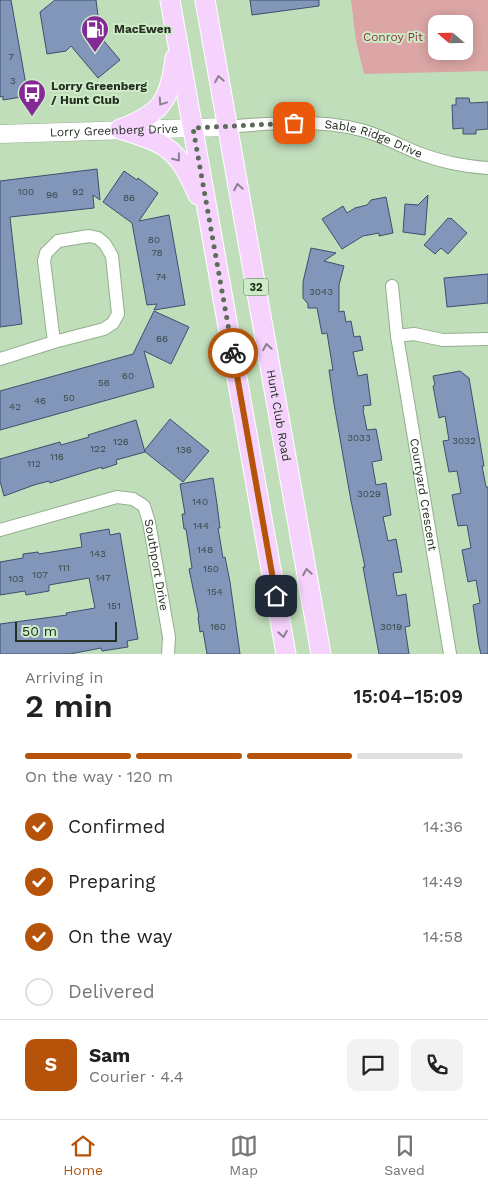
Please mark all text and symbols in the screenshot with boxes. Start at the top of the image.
fuel station icon: MacEwen [80,14,110,53]
north arrow [428,15,472,60]
map controls [428,15,473,60]
place label: MacEwen [114,22,171,36]
park label: Conroy Pit [363,30,423,44]
house number: 7 [8,51,14,62]
one-way arrow [215,74,225,83]
house number: 3 [10,75,16,86]
bus stop icon: Lorry Greenberg / Hunt Club [17,78,47,117]
place label: Lorry Greenberg / Hunt Club [51,79,147,107]
one-way arrow [158,97,168,106]
pin [273,102,315,144]
icon: bag [280,109,308,137]
street label: Sable Ridge Drive [324,117,424,161]
street label: Lorry Greenberg Drive [50,122,178,139]
one-way arrow [172,152,180,161]
one-way arrow [233,183,243,192]
house number: 100 [18,186,34,197]
house number: 92 [72,186,84,197]
house number: 96 [46,189,58,200]
house number: 86 [123,192,135,203]
house number: 80 [148,234,160,245]
house number: 78 [151,247,163,258]
house number: 74 [155,271,167,282]
road number: 32 [244,278,268,296]
house number: 3043 [309,286,333,297]
courier [208,328,258,378]
house number: 66 [156,333,168,344]
icon: bike [219,339,247,367]
one-way arrow [262,343,272,352]
street label: Hunt Club Road [264,369,294,462]
house number: 60 [122,370,134,381]
house number: 56 [98,377,110,388]
house number: 50 [63,392,75,403]
house number: 46 [34,395,46,406]
house number: 42 [9,401,21,412]
house number: 3033 [347,432,371,443]
house number: 3032 [452,435,476,446]
house number: 126 [113,436,129,447]
street label: Courtyard Crescent [407,437,440,552]
house number: 122 [90,443,106,454]
house number: 136 [176,444,192,455]
house number: 116 [50,451,64,462]
house number: 112 [27,458,41,469]
house number: 3029 [357,488,381,499]
house number: 140 [192,496,208,507]
street label: Southport Drive [142,518,171,612]
house number: 144 [193,520,209,531]
house number: 148 [197,544,213,555]
house number: 143 [90,548,106,559]
house number: 111 [58,562,70,573]
house number: 150 [203,563,219,574]
one-way arrow [302,567,312,576]
house number: 107 [32,569,48,580]
house number: 147 [95,572,111,583]
house number: 103 [8,573,24,584]
pin [255,575,297,617]
icon: home [262,582,290,610]
house number: 154 [207,586,223,597]
house number: 151 [107,600,121,611]
scale bar [15,619,118,642]
house number: 160 [210,621,226,632]
house number: 3019 [380,621,402,632]
text: 50 m [22,623,57,639]
one-way arrow [277,630,287,639]
text: Arriving in [25,668,103,687]
text: 15:04–15:09 [354,685,463,708]
text: 2 min [25,687,113,725]
text: On the way · 120 m [25,767,173,786]
icon: check [25,813,53,841]
text: Confirmed [68,815,165,838]
text: 14:36 [423,817,463,836]
icon: check [25,868,53,896]
text: Preparing [68,870,155,893]
text: 14:49 [423,872,463,891]
icon: check [25,923,53,951]
text: On the way [68,925,172,948]
text: 14:58 [423,927,463,946]
text: Delivered [68,980,155,1003]
button: chat [347,1039,399,1091]
button: phone [411,1039,463,1091]
text: Sam [89,1044,130,1067]
text: S [45,1053,57,1076]
text: Courier · 4.4 [89,1067,184,1086]
tab: Home [63,1132,103,1178]
tab: Map [229,1132,258,1178]
tab: Saved [384,1132,425,1178]

